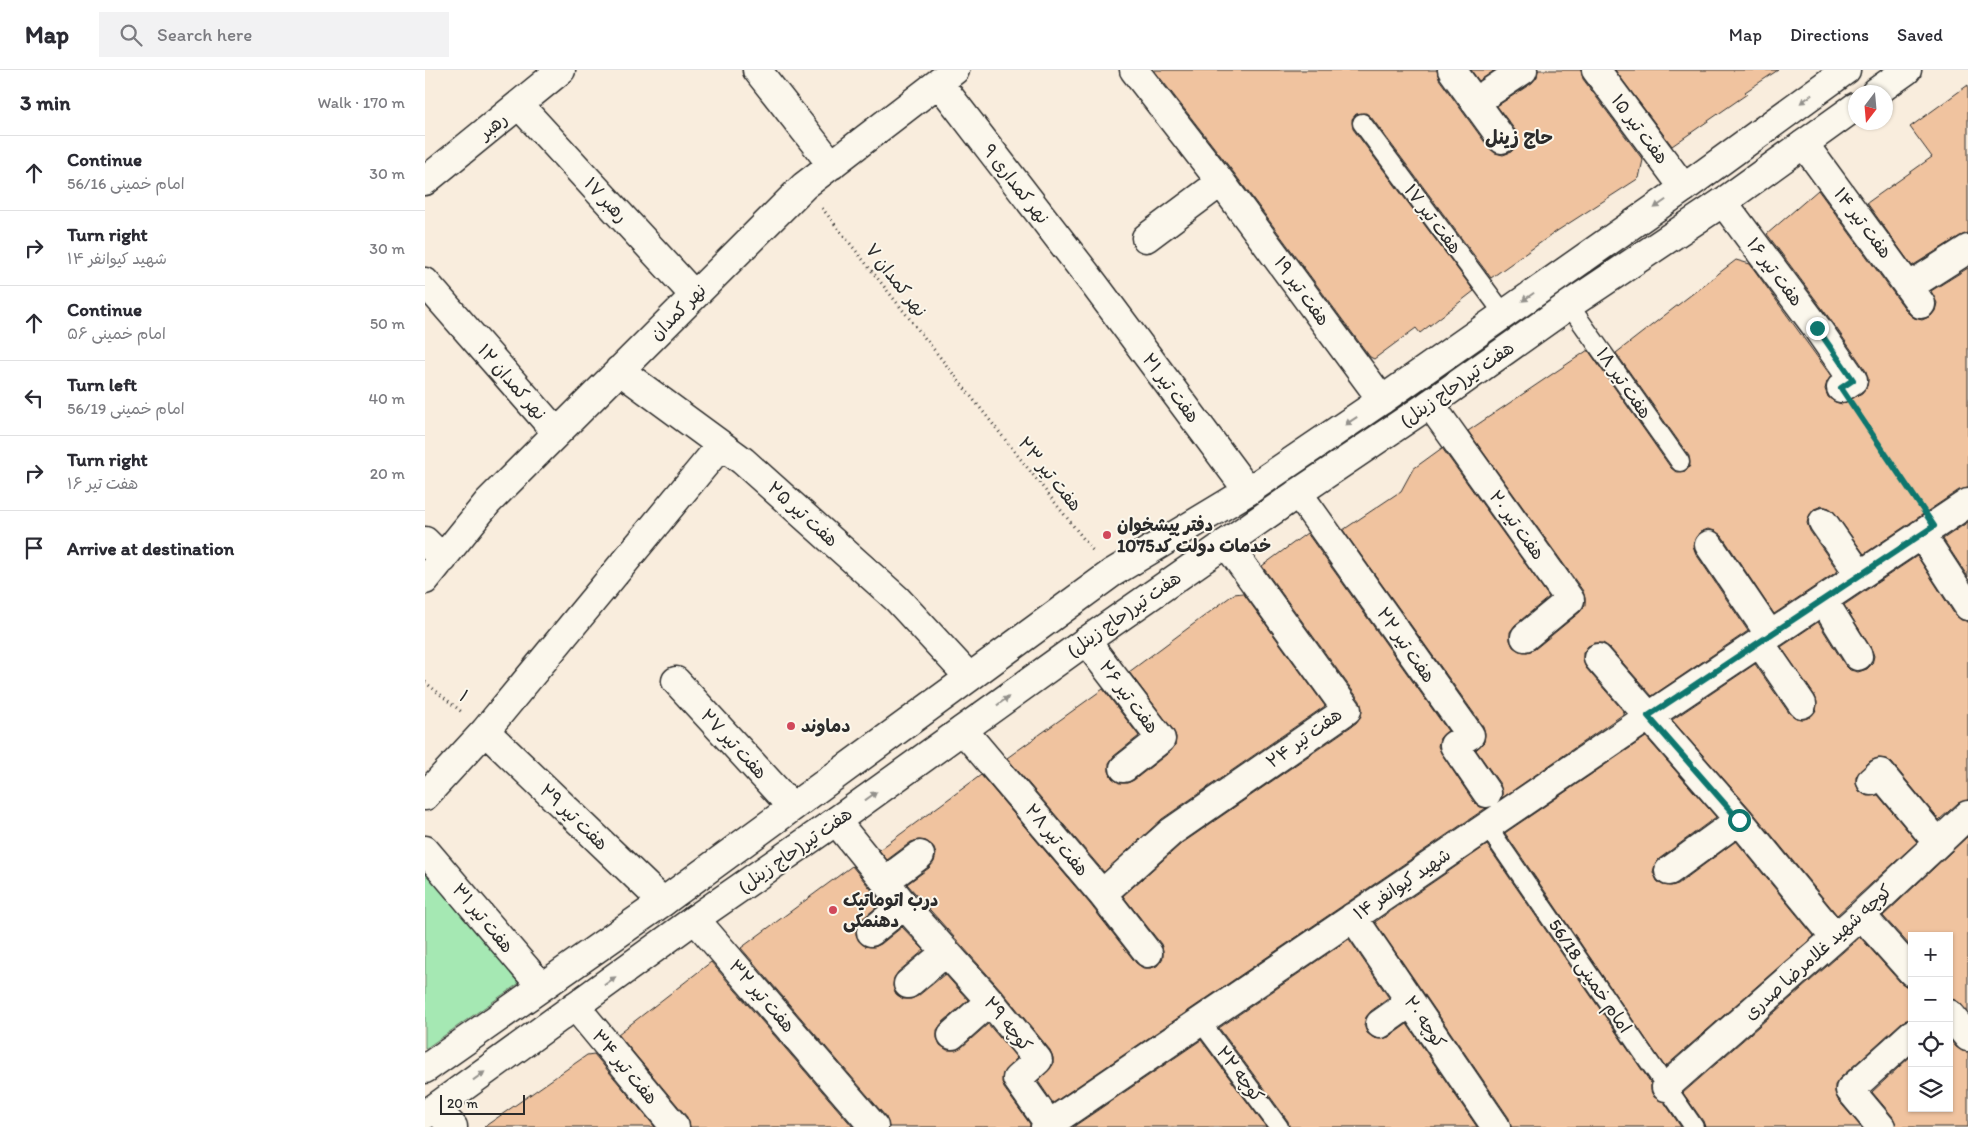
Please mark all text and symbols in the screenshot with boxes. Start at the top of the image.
search box [99,12,449,57]
text: Map [25,20,69,49]
icon: search [117,21,145,49]
text: Search here [157,23,252,46]
text: Map [1729,24,1762,46]
text: Directions [1790,24,1869,46]
text: Saved [1897,24,1943,46]
north arrow [1848,85,1893,130]
text: 3 min [20,90,70,115]
street label: هفت تیر ۱۵ [1607,90,1673,168]
text: Walk · 170 m [318,93,405,112]
one-way arrow [1800,93,1813,103]
street label: رهبر [473,108,512,145]
district label: حاج زینل [1485,126,1553,149]
street label: نهر کمداری ۹ [978,140,1054,228]
text: Continue [67,148,142,171]
icon: ahead [20,159,48,187]
text: 30 m [369,164,405,183]
street label: رهبر ۱۷ [580,173,632,227]
text: امام خمینی 56/16 [67,174,185,193]
street label: هفت تیر ۱۷ [1400,180,1466,258]
street label: هفت تیر ۱۴ [1829,183,1897,263]
one-way arrow [1654,199,1667,209]
text: Turn right [67,223,148,246]
street label: هفت تیر ۱۶ [1742,233,1808,311]
icon: right [20,234,48,262]
text: 30 m [369,239,405,258]
street label: نهر کمدان ۷ [860,239,932,321]
text: شهید کیوانفر ۱۴ [67,249,167,268]
street label: هفت تیر ۱۹ [1269,252,1335,330]
street label: نهر کمدان [645,279,711,345]
one-way arrow [1521,292,1534,302]
text: Continue [67,298,142,321]
icon: ahead [20,309,48,337]
text: 50 m [370,314,405,333]
route end [1806,317,1829,340]
text: امام خمینی ۵۶ [67,324,166,343]
street label: هفت تیر(حاج زینل) [1396,336,1519,432]
street label: نهر کمدان ۱۲ [473,340,551,424]
street label: هفت تیر ۱۸ [1592,343,1656,423]
street label: هفت تیر ۲۱ [1138,349,1204,427]
text: Turn left [67,373,137,396]
icon: left [20,384,48,412]
text: 40 m [368,389,405,408]
text: امام خمینی 56/19 [67,399,185,418]
one-way arrow [1345,416,1358,425]
street label: هفت تیر ۲۳ [1013,432,1087,516]
text: Turn right [67,448,148,471]
icon: right [20,459,48,487]
text: 20 m [370,464,405,483]
text: هفت تیر ۱۶ [67,474,138,493]
street label: هفت تیر ۲۵ [763,477,843,551]
street label: هفت تیر ۲۰ [1484,486,1550,564]
place label: دفتر پیشخوان خدمات دولت کد1075 [1117,514,1271,557]
marker: دفتر پیشخوان خدمات دولت کد1075 [1101,529,1113,541]
icon: arrive [20,534,48,562]
text: Arrive at destination [67,537,234,560]
street label: هفت تیر(حاج زینل) [1063,566,1186,662]
street label: هفت تیر ۲۲ [1372,603,1440,687]
street label: هفت تیر ۲۶ [1094,656,1164,738]
street label: ۱ [455,685,473,707]
one-way arrow [996,696,1010,706]
street label: هفت تیر ۲۴ [1262,703,1346,773]
street label: هفت تیر ۲۷ [696,704,772,784]
place label: دماوند [801,715,850,737]
marker: دماوند [785,720,797,732]
street label: هفت تیر ۲۹ [535,779,613,855]
one-way arrow [865,791,878,801]
street label: هفت تیر ۲۸ [1020,799,1094,881]
street label: هفت تیر(حاج زینل) [734,802,857,898]
route start [1728,809,1751,832]
street label: شهید کیوانفر ۱۴ [1349,843,1455,925]
street label: هفت تیر ۳۱ [448,879,518,957]
street label: کوچه شهید غلامرضا صدری [1739,879,1898,1025]
place label: درب اتوماتیک دهنمکی [843,889,938,933]
marker: درب اتوماتیک دهنمکی [827,904,839,916]
street label: امام خمینی 56/18 [1541,915,1636,1039]
map controls [1908,932,1953,1112]
button: + [1908,932,1953,977]
street label: هفت تیر ۳۲ [724,955,800,1037]
one-way arrow [603,976,617,986]
button: − [1908,977,1953,1022]
street label: کوچه ۲۰ [1399,991,1451,1053]
street label: کوچه ۲۹ [978,992,1037,1057]
button: locate [1908,1022,1953,1067]
street label: هفت تیر ۳۴ [587,1025,663,1109]
street label: کوچه ۲۲ [1211,1041,1269,1107]
button: layers [1908,1067,1953,1112]
one-way arrow [472,1071,485,1081]
scale bar [440,1092,525,1115]
text: 20 m [447,1095,478,1112]

